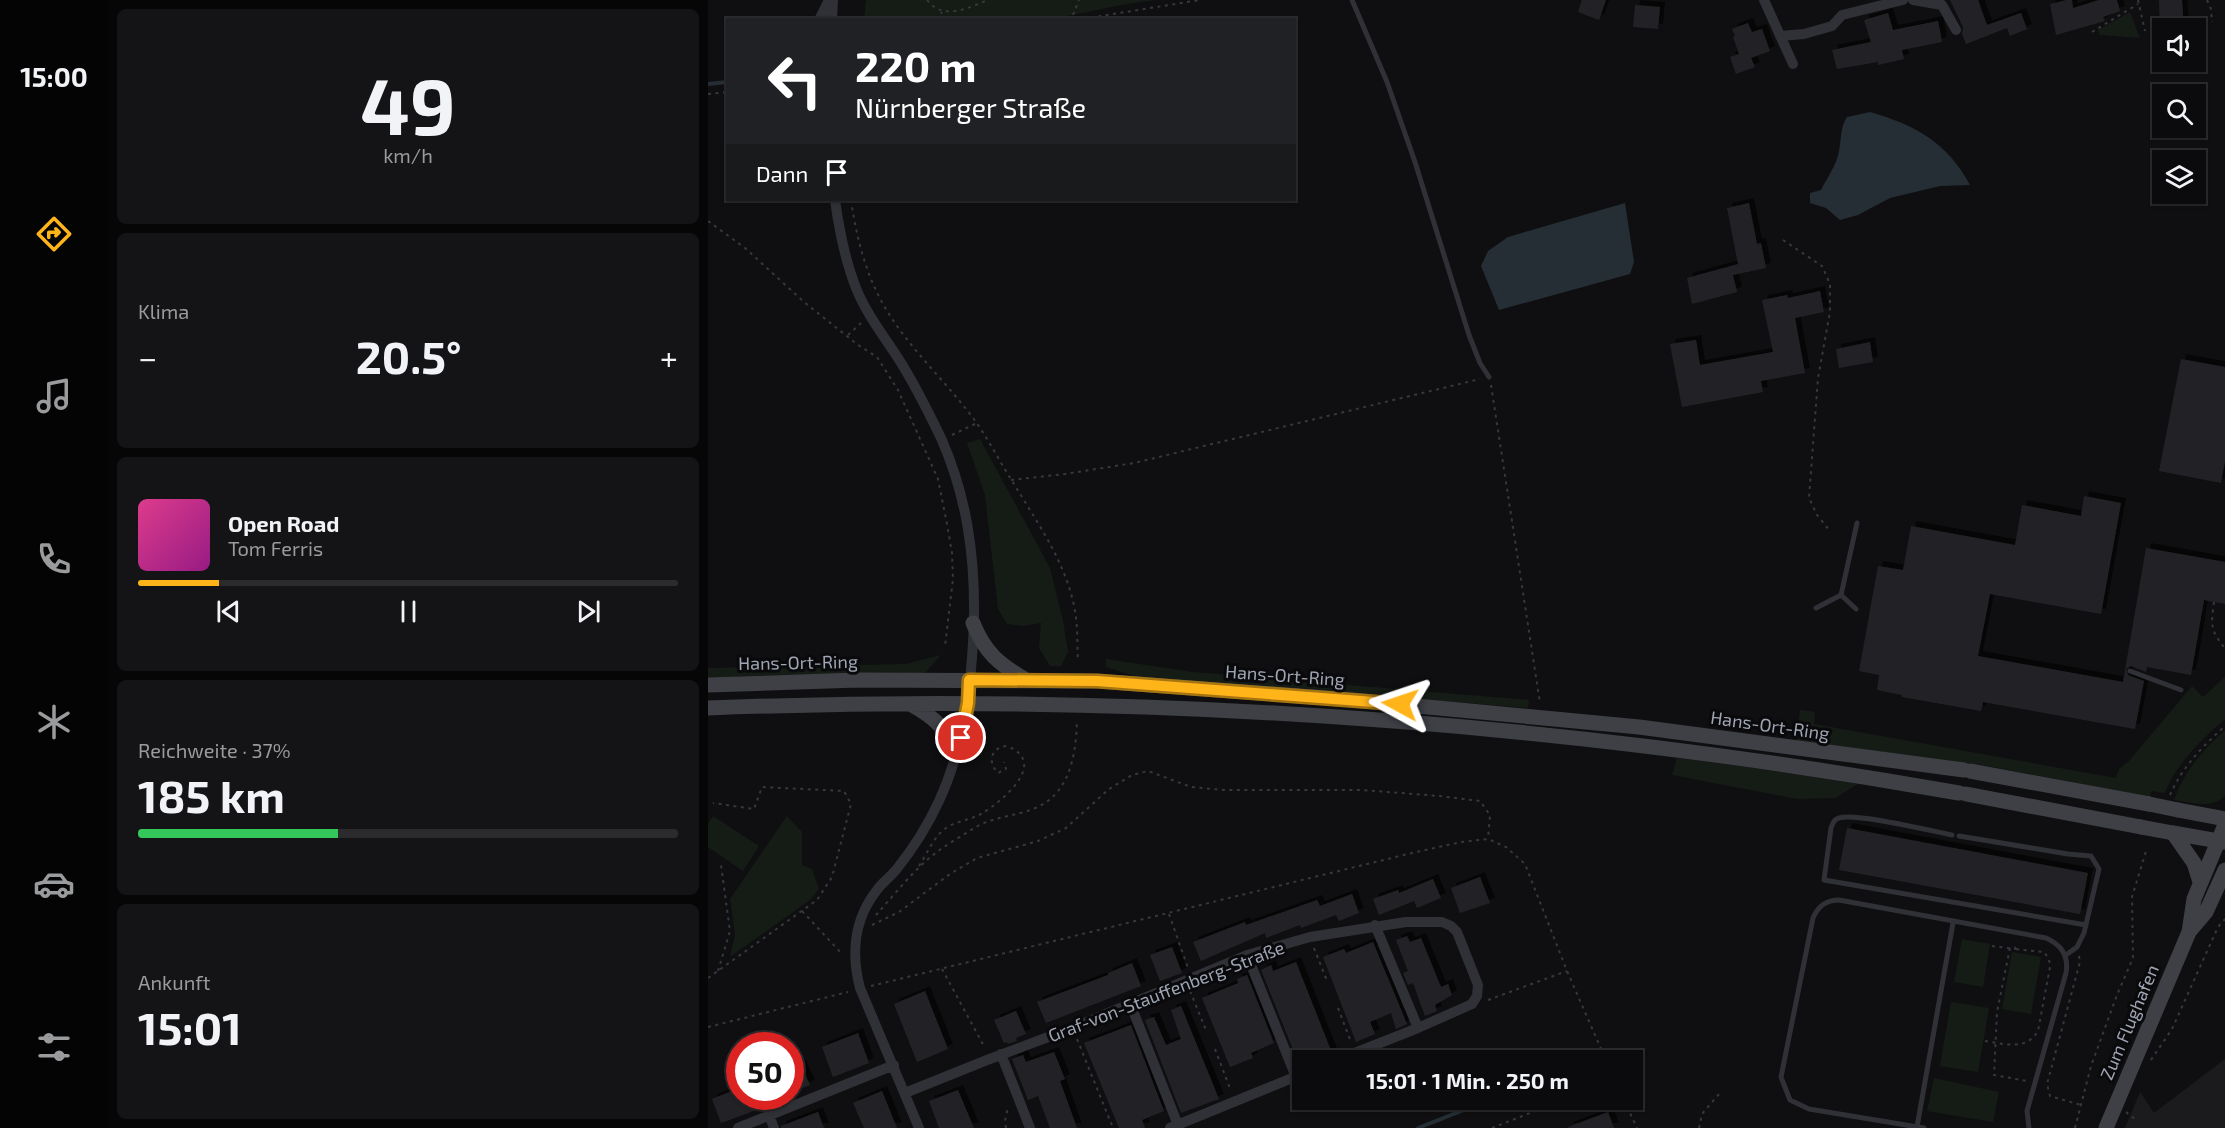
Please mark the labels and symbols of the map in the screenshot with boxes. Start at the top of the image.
street label: Hans-Ort-Ring [738,650,858,674]
street label: Hans-Ort-Ring [1224,660,1346,690]
position arrow [1368,672,1432,736]
street label: Hans-Ort-Ring [1709,706,1831,744]
pin [935,712,986,763]
street label: Graf-von-Stauffenberg-Straße [1045,936,1287,1046]
street label: Zum Flughafen [2095,961,2163,1083]
speed limit sign: 50 [726,1032,804,1110]

